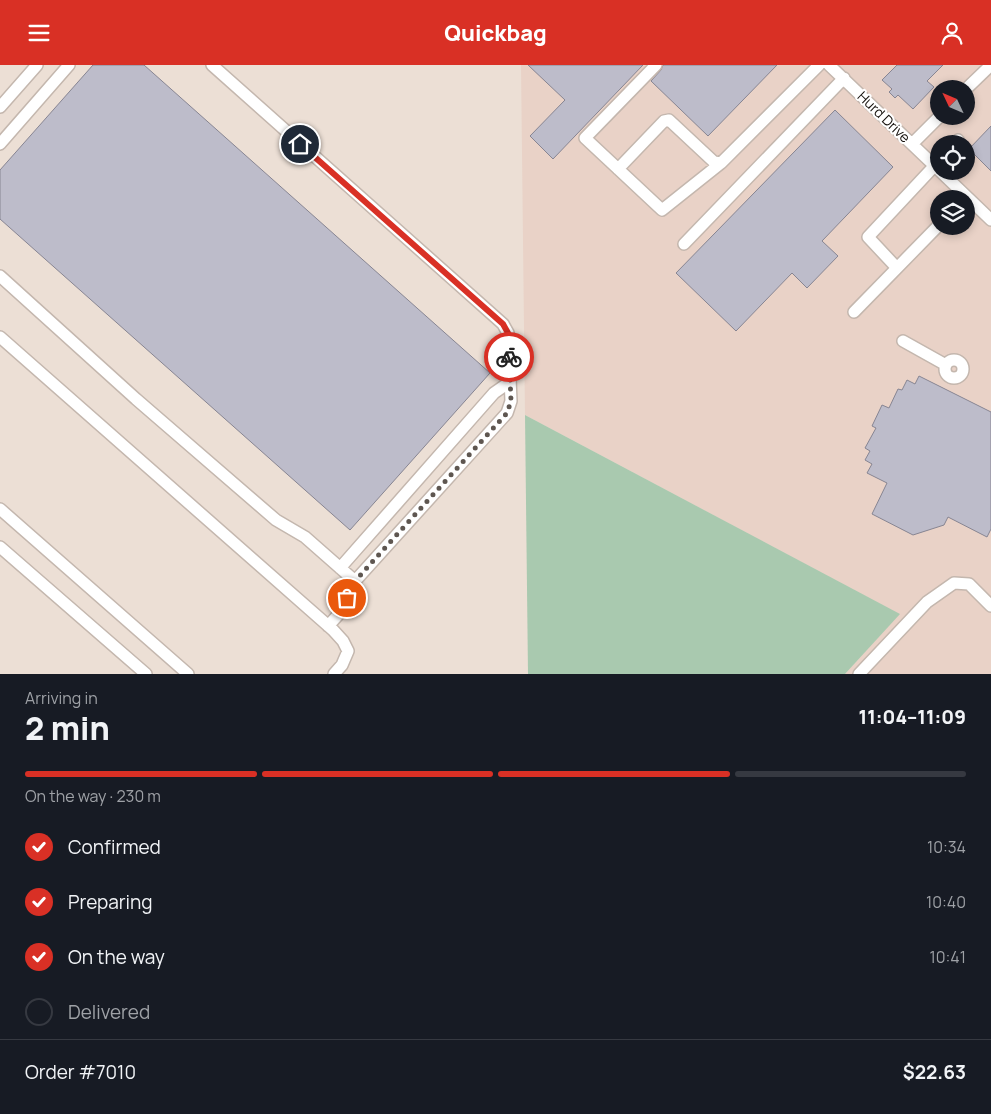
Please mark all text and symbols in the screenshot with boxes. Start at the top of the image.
text: Quickbag [444,18,547,48]
icon: menu [25,19,53,47]
icon: person [938,19,966,47]
north arrow [930,80,975,125]
map controls [930,80,975,235]
street label: Hurd Drive [854,87,915,147]
pin [279,123,321,165]
icon: home [286,130,314,158]
button: locate [930,135,975,180]
button: layers [930,190,975,235]
courier [484,332,534,382]
icon: bike [495,343,523,371]
pin [326,577,368,619]
icon: bag [333,584,361,612]
text: Arriving in [25,687,98,709]
text: 11:04–11:09 [859,704,966,730]
text: 2 min [25,706,110,750]
text: On the way · 230 m [25,785,161,807]
icon: check [25,833,53,861]
text: Confirmed [68,834,161,860]
text: 10:34 [927,836,966,858]
icon: check [25,888,53,916]
text: Preparing [68,889,153,915]
text: 10:40 [926,891,966,913]
icon: check [25,943,53,971]
text: On the way [68,944,165,970]
text: 10:41 [930,946,966,968]
text: Delivered [68,999,150,1025]
text: Order #7010 [25,1059,136,1085]
text: $22.63 [903,1059,966,1085]

